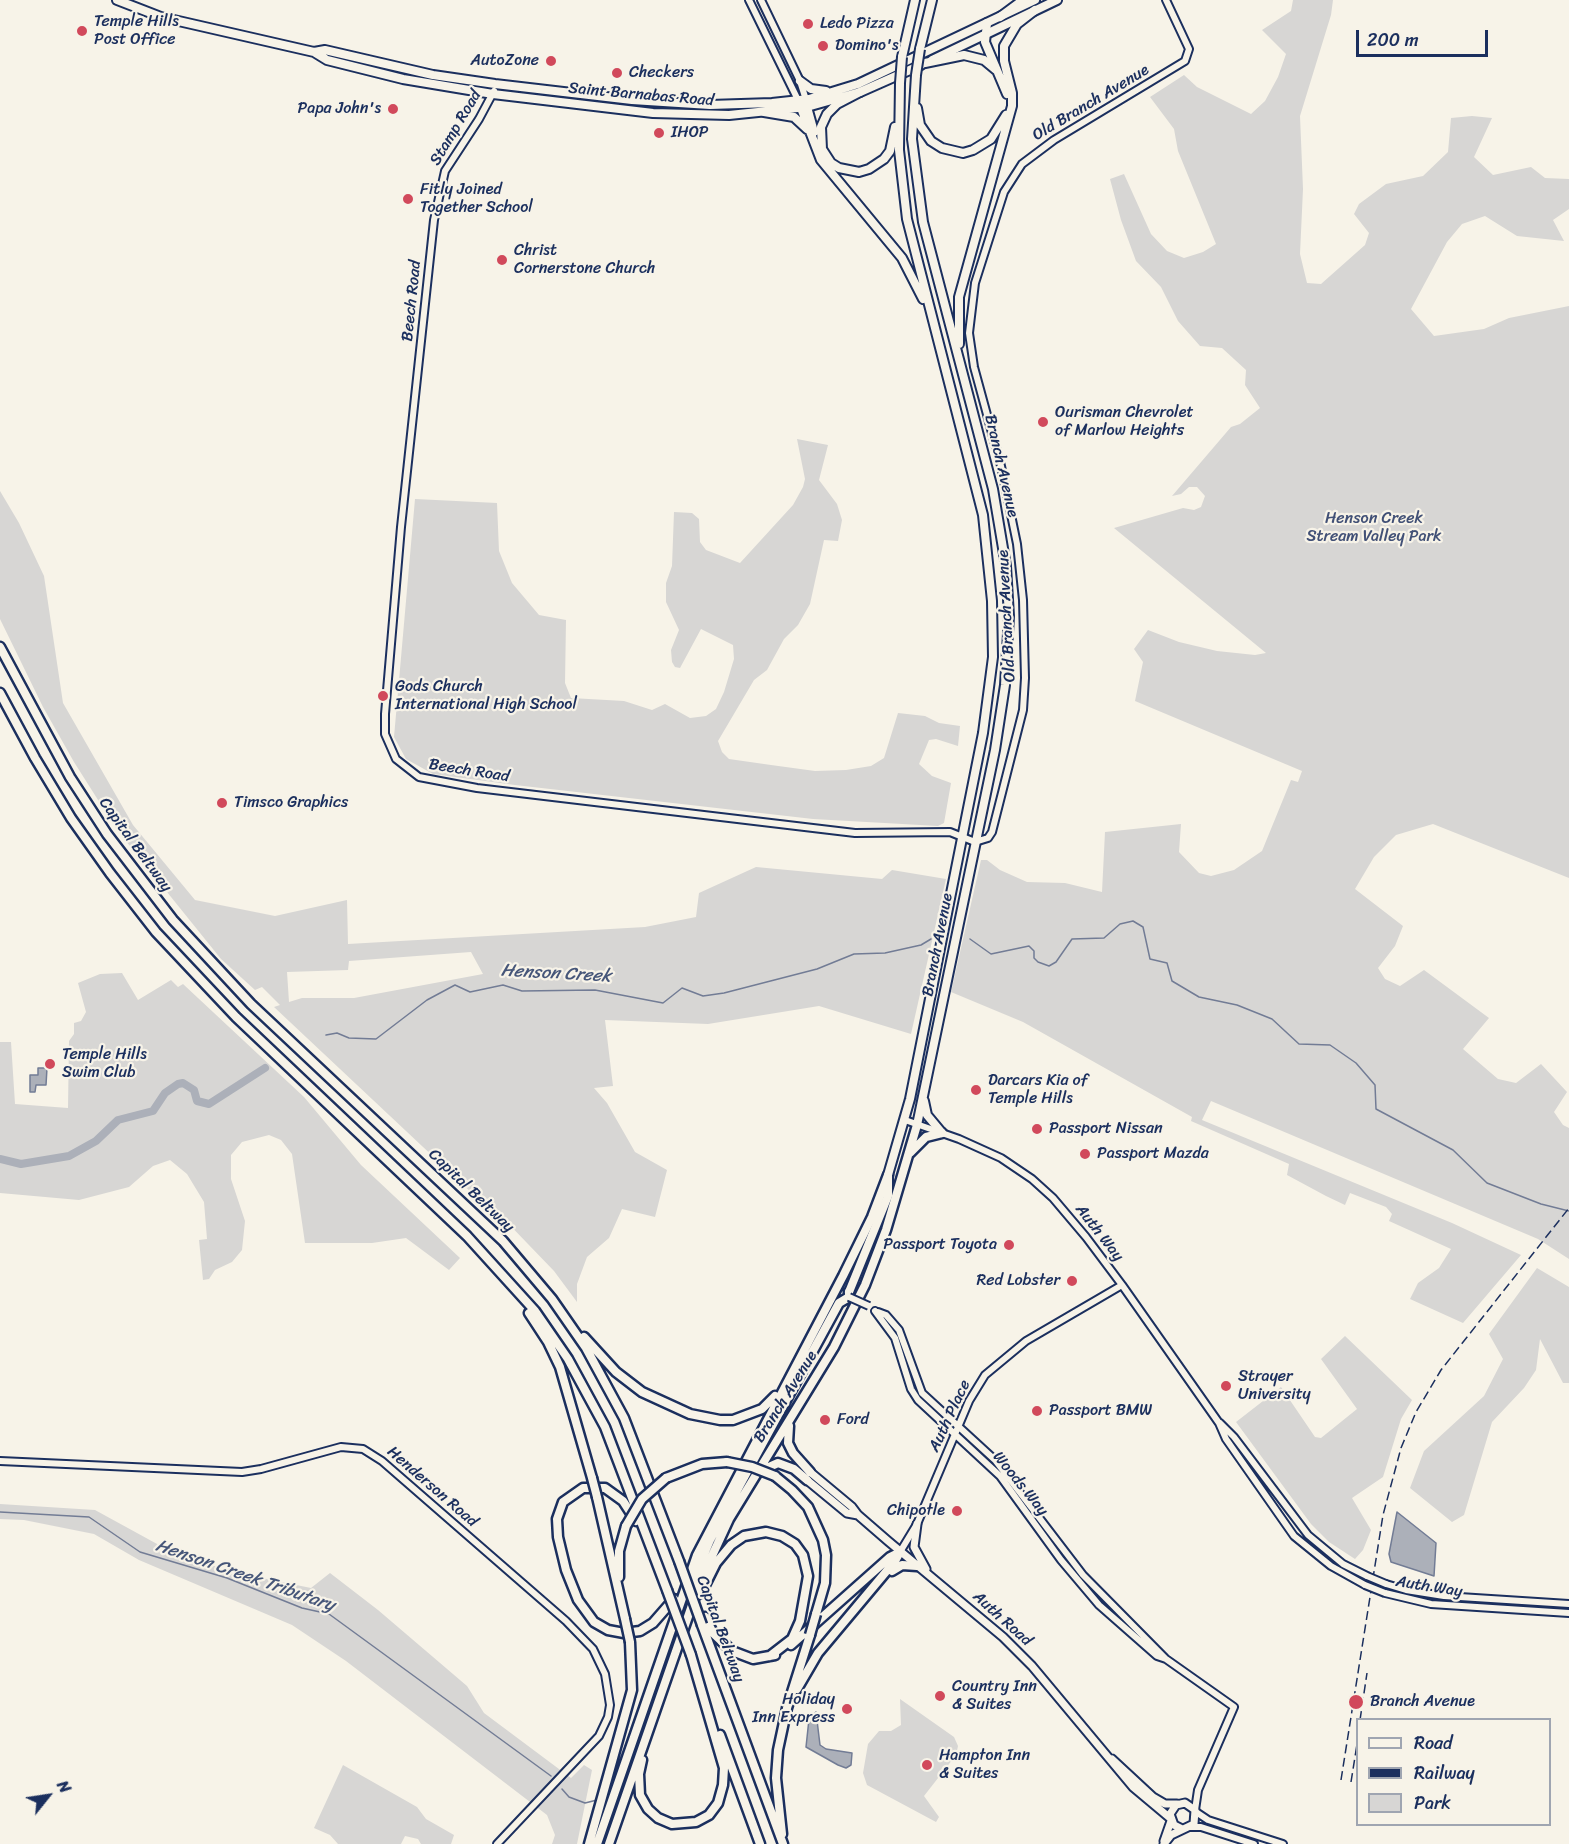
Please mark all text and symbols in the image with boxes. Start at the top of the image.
place label: Temple Hills Post Office [94,12,179,50]
place label: Ledo Pizza [820,14,894,34]
marker: Ledo Pizza [801,17,815,31]
scale bar [1359,18,1491,56]
marker: Temple Hills Post Office [75,24,89,38]
text: 200 m [1367,24,1419,56]
place label: Domino's [835,36,899,56]
marker: Domino's [816,39,830,53]
place label: AutoZone [471,51,539,71]
marker: AutoZone [544,54,558,68]
street label: Old Branch Avenue [1029,61,1153,145]
place label: Checkers [629,63,694,83]
marker: Checkers [610,66,624,80]
street label: Saint Barnabas Road [567,79,715,111]
street label: Stamp Road [426,87,486,169]
place label: Papa John's [297,99,381,119]
marker: Papa John's [386,102,400,116]
place label: IHOP [671,123,708,143]
marker: IHOP [652,126,666,140]
place label: Fitly Joined Together School [420,180,533,218]
marker: Fitly Joined Together School [401,192,415,206]
place label: Christ Cornerstone Church [514,241,655,279]
marker: Christ Cornerstone Church [495,253,509,267]
street label: Beech Road [398,260,426,342]
place label: Ourisman Chevrolet of Marlow Heights [1055,403,1193,441]
street label: Branch Avenue [980,413,1022,519]
marker: Ourisman Chevrolet of Marlow Heights [1036,415,1050,429]
park label: Henson Creek Stream Valley Park [1306,509,1442,547]
street label: Old Branch Avenue [994,549,1020,683]
place label: Gods Church International High School [395,677,577,715]
marker: Gods Church International High School [376,689,390,703]
street label: Beech Road [427,755,511,787]
place label: Timsco Graphics [234,793,348,813]
street label: Capital Beltway [94,794,176,896]
marker: Timsco Graphics [215,796,229,810]
street label: Branch Avenue [919,892,957,998]
water label: Henson Creek [500,960,612,988]
place label: Temple Hills Swim Club [62,1045,147,1083]
marker: Temple Hills Swim Club [43,1057,57,1071]
place label: Darcars Kia of Temple Hills [988,1071,1088,1109]
marker: Darcars Kia of Temple Hills [969,1083,983,1097]
place label: Passport Nissan [1049,1119,1163,1139]
marker: Passport Nissan [1030,1122,1044,1136]
place label: Passport Mazda [1097,1144,1209,1164]
street label: Capital Beltway [424,1145,518,1237]
marker: Passport Mazda [1078,1147,1092,1161]
street label: Auth Way [1071,1201,1127,1265]
place label: Passport Toyota [883,1235,997,1255]
marker: Passport Toyota [1002,1238,1016,1252]
place label: Red Lobster [977,1271,1060,1291]
marker: Red Lobster [1065,1274,1079,1288]
street label: Branch Avenue [750,1347,822,1447]
place label: Strayer University [1238,1367,1311,1405]
street label: Auth Place [925,1377,975,1455]
marker: Strayer University [1219,1379,1233,1393]
place label: Passport BMW [1049,1401,1152,1421]
marker: Passport BMW [1030,1404,1044,1418]
place label: Ford [837,1410,869,1430]
marker: Ford [818,1413,832,1427]
street label: Henderson Road [383,1442,481,1532]
street label: Woods Way [988,1448,1052,1520]
place label: Chipotle [887,1501,945,1521]
marker: Chipotle [950,1504,964,1518]
water label: Henson Creek Tributary [153,1535,337,1617]
street label: Auth Way [1394,1572,1464,1602]
street label: Capital Beltway [692,1573,748,1685]
street label: Auth Road [968,1587,1036,1651]
place label: Country Inn & Suites [952,1677,1037,1715]
marker: Country Inn & Suites [933,1689,947,1703]
place label: Holiday Inn Express [752,1690,835,1728]
place label: Branch Avenue [1370,1692,1475,1712]
marker: Branch Avenue [1347,1693,1365,1711]
marker: Holiday Inn Express [840,1702,854,1716]
legend [1356,1718,1551,1826]
text: Road [1414,1727,1453,1759]
place label: Hampton Inn & Suites [939,1746,1030,1784]
text: Railway [1414,1757,1475,1789]
marker: Hampton Inn & Suites [920,1758,934,1772]
north arrow [18,1766,78,1826]
text: N [49,1775,79,1799]
text: Park [1414,1787,1451,1819]

